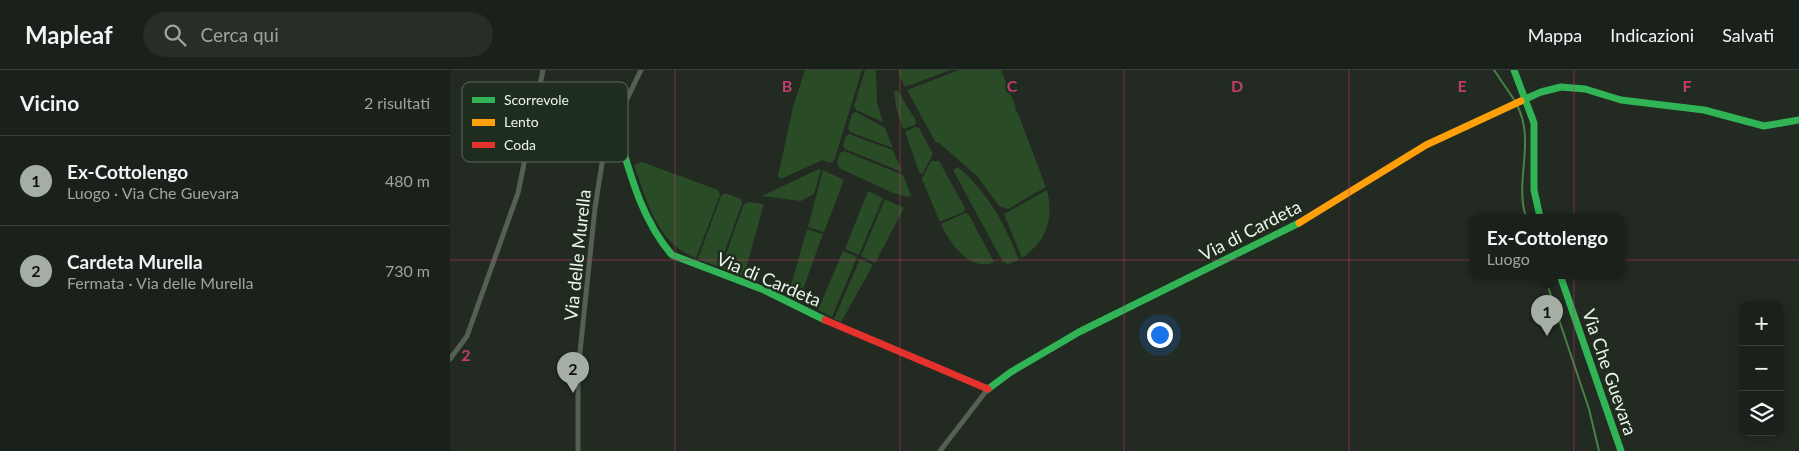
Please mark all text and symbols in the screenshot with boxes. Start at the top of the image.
search box [143,12,493,57]
text: Mapleaf [25,20,113,49]
icon: search [161,21,189,49]
text: Cerca qui [201,23,279,46]
text: Mappa [1528,24,1582,46]
text: Indicazioni [1610,24,1694,46]
text: Salvati [1722,24,1774,46]
text: B [782,76,792,95]
text: C [1007,76,1018,95]
text: D [1231,76,1243,95]
text: E [1457,76,1467,95]
text: F [1682,76,1692,95]
legend [462,82,628,162]
text: Vicino [20,90,79,115]
text: Scorrevole [504,91,569,108]
text: 2 risultati [364,93,430,112]
text: Lento [504,113,539,130]
text: Coda [504,136,536,153]
text: Ex-Cottolengo [67,160,188,183]
text: 1 [31,171,41,190]
text: 480 m [385,171,430,190]
text: Luogo · Via Che Guevara [67,183,239,202]
street label: Via delle Murella [559,188,595,322]
street label: Via di Cardeta [1195,195,1305,265]
popup [1470,214,1625,279]
text: Ex-Cottolengo [1487,226,1608,249]
street label: Via di Cardeta [714,247,824,311]
text: Luogo [1487,249,1530,268]
text: Cardeta Murella [67,250,203,273]
text: 2 [31,261,41,280]
text: 730 m [385,261,430,280]
text: Fermata · Via delle Murella [67,273,253,292]
pin: 1 [1531,295,1563,336]
map controls [1739,301,1784,436]
button: + [1739,301,1784,346]
street label: Via Che Guevara [1578,306,1642,438]
your location [1147,322,1173,348]
text: 2 [461,345,471,364]
button: − [1739,346,1784,391]
pin: 2 [557,352,589,393]
button: layers [1739,391,1784,436]

